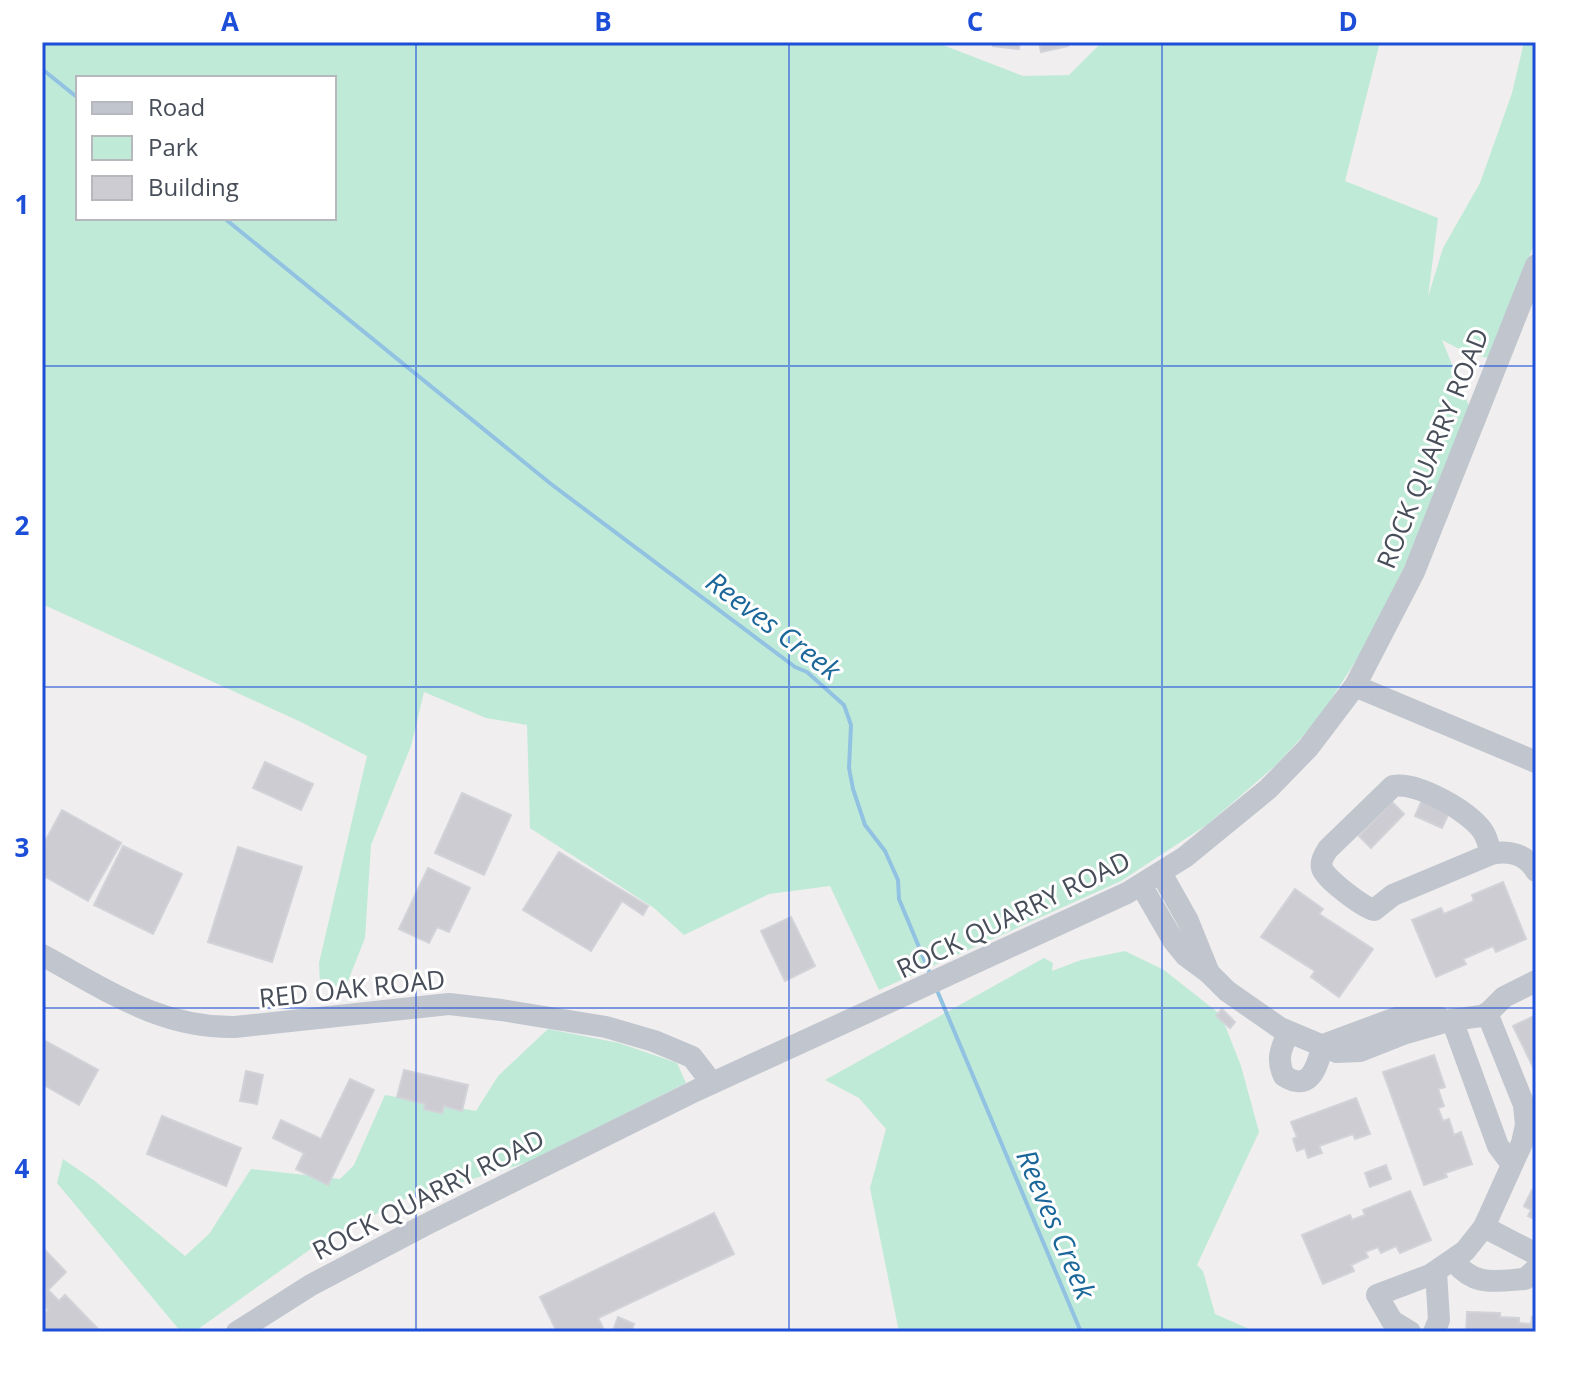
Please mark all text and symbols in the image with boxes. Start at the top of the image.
text: A [221,3,239,39]
text: B [594,3,612,39]
text: C [967,3,983,39]
text: D [1338,3,1358,39]
legend [76,76,336,220]
text: Road [148,90,205,123]
text: Park [148,130,199,163]
text: Building [148,170,239,203]
text: 1 [15,186,29,222]
street label: ROCK QUARRY ROAD [1367,323,1497,573]
text: 2 [15,507,30,543]
water label: Reeves Creek [699,562,850,689]
text: 3 [15,829,29,865]
street label: ROCK QUARRY ROAD [890,842,1136,986]
street label: RED OAK ROAD [257,960,447,1016]
street label: ROCK QUARRY ROAD [306,1120,550,1268]
water label: Reeves Creek [1008,1143,1106,1306]
text: 4 [15,1150,30,1186]

